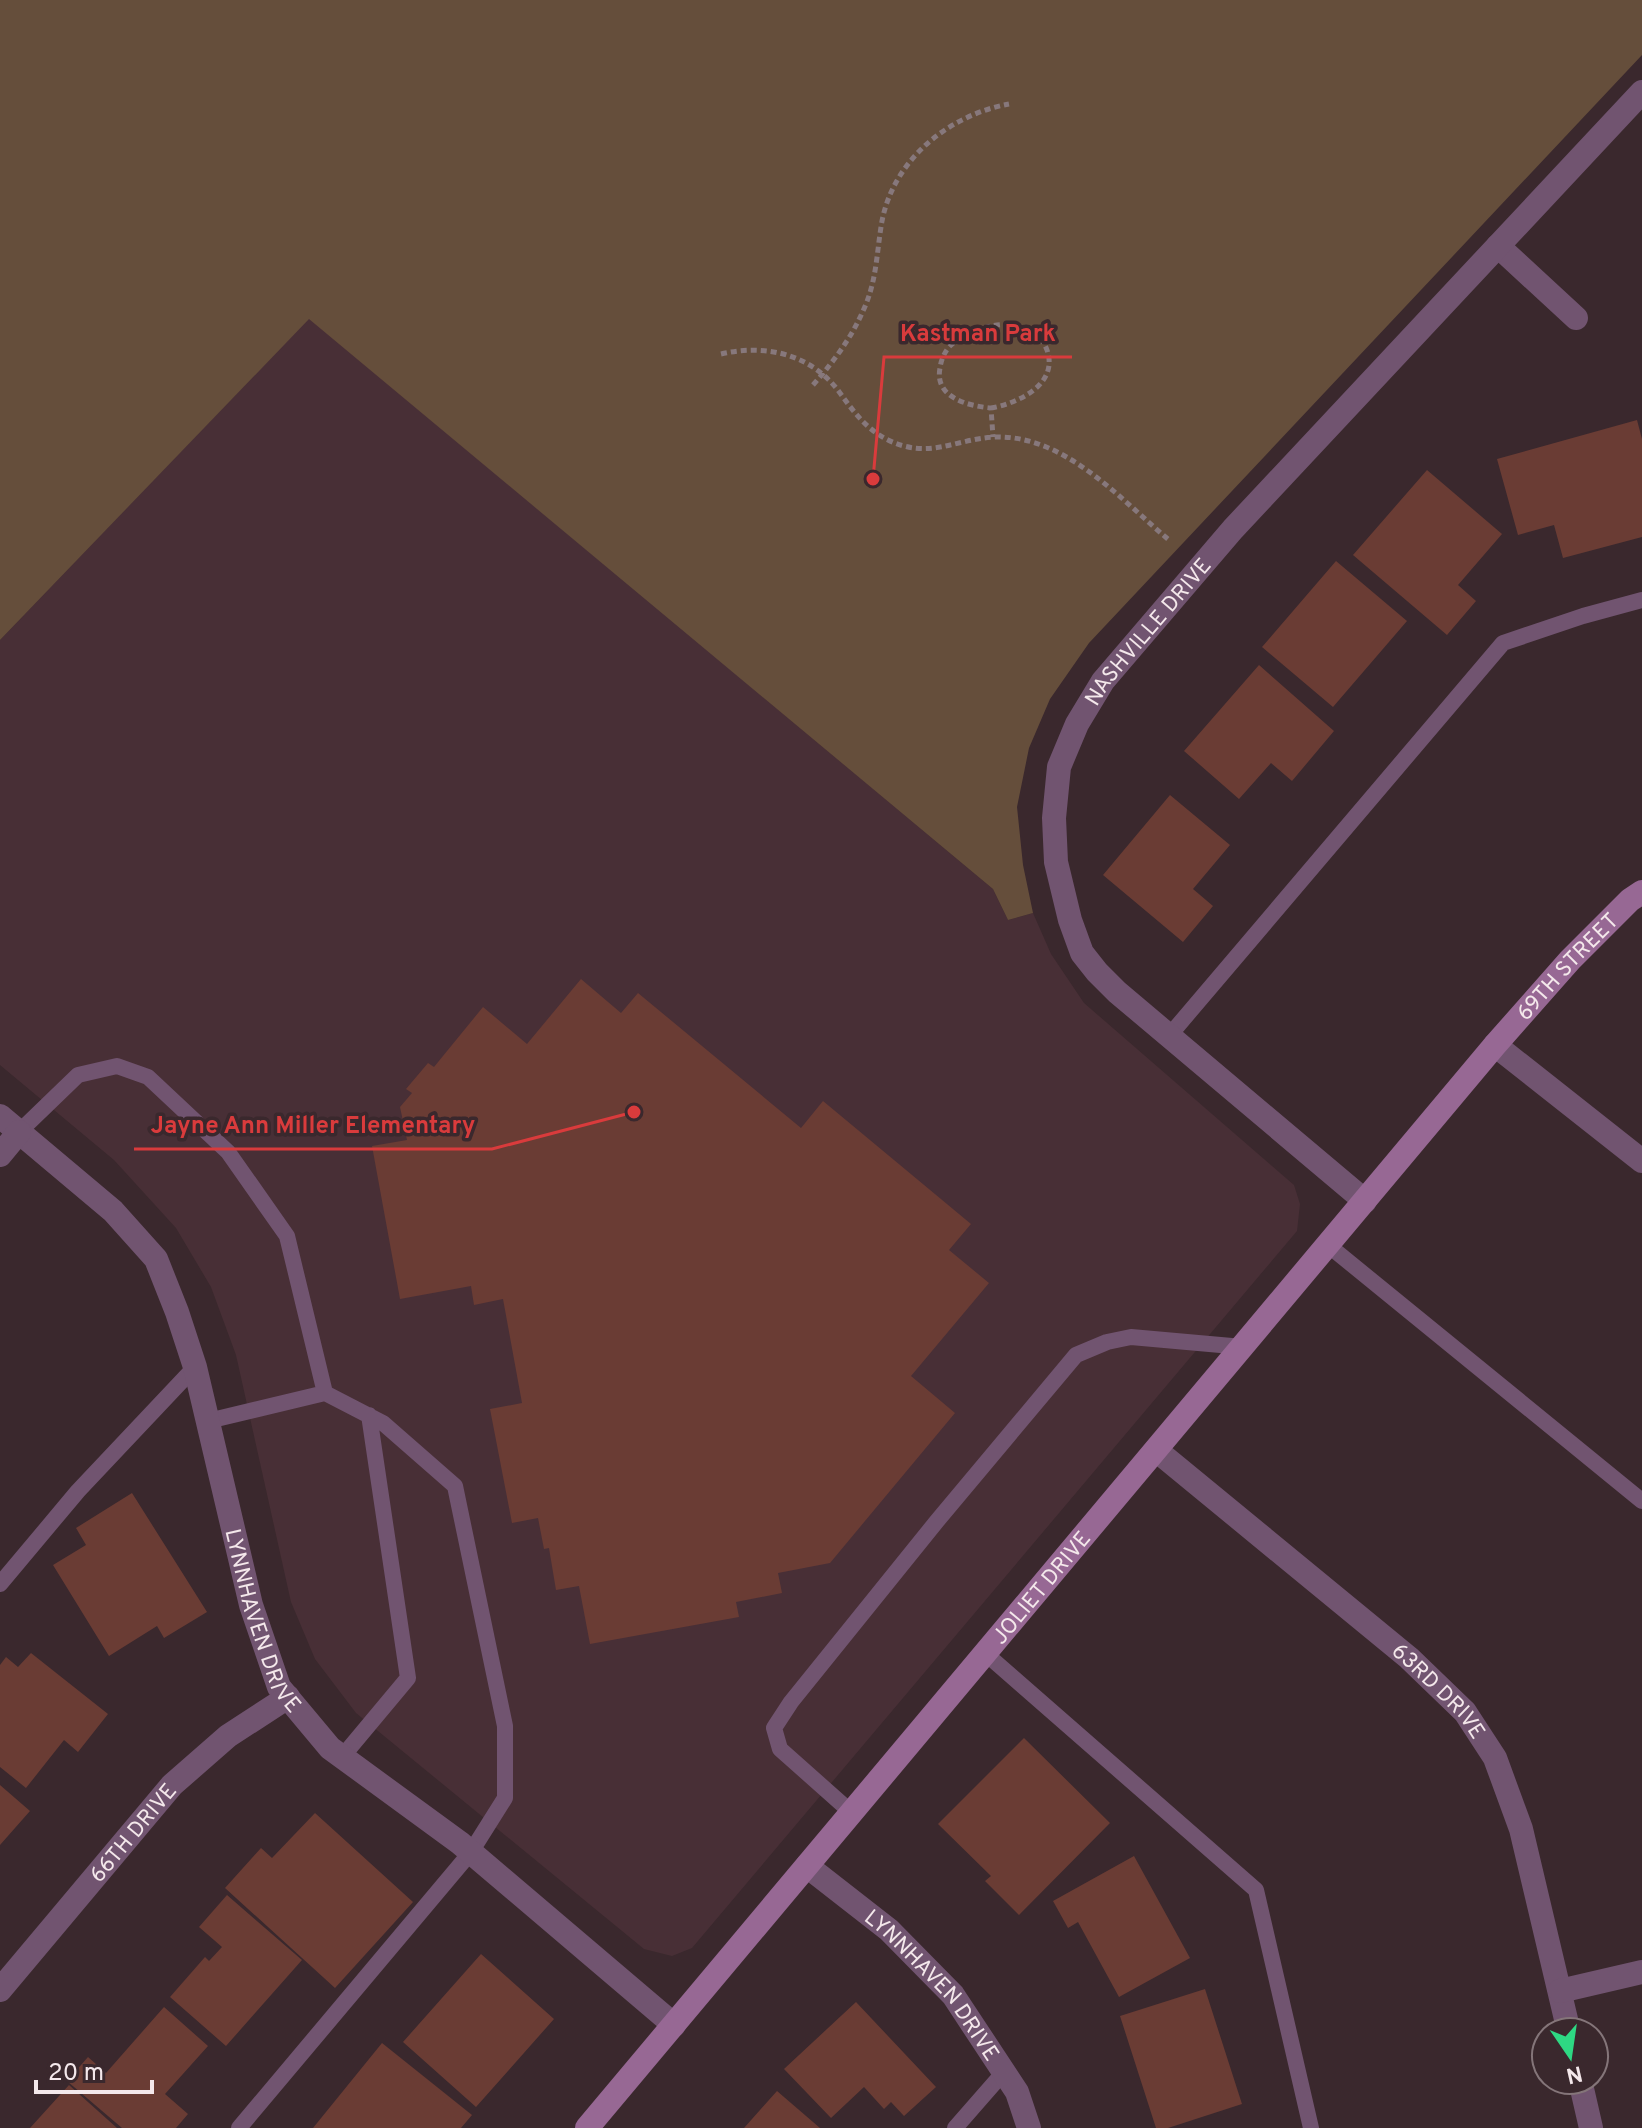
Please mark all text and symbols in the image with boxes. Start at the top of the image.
callout: Kastman Park [884,309,1072,357]
text: Kastman Park [900,320,1056,350]
street label: NASHVILLE DRIVE [1080,553,1218,711]
street label: 69TH STREET [1512,908,1625,1027]
callout: Jayne Ann Miller Elementary [134,1101,492,1149]
text: Jayne Ann Miller Elementary [151,1112,475,1142]
street label: LYNNHAVEN DRIVE [218,1526,306,1719]
street label: JOLIET DRIVE [987,1526,1098,1651]
street label: 63RD DRIVE [1385,1638,1490,1745]
street label: 66TH DRIVE [85,1779,184,1889]
street label: LYNNHAVEN DRIVE [858,1905,1004,2067]
north arrow [1530,2016,1610,2096]
scale bar [36,2044,152,2094]
text: N [1563,2058,1585,2088]
text: 20 m [48,2059,104,2089]

